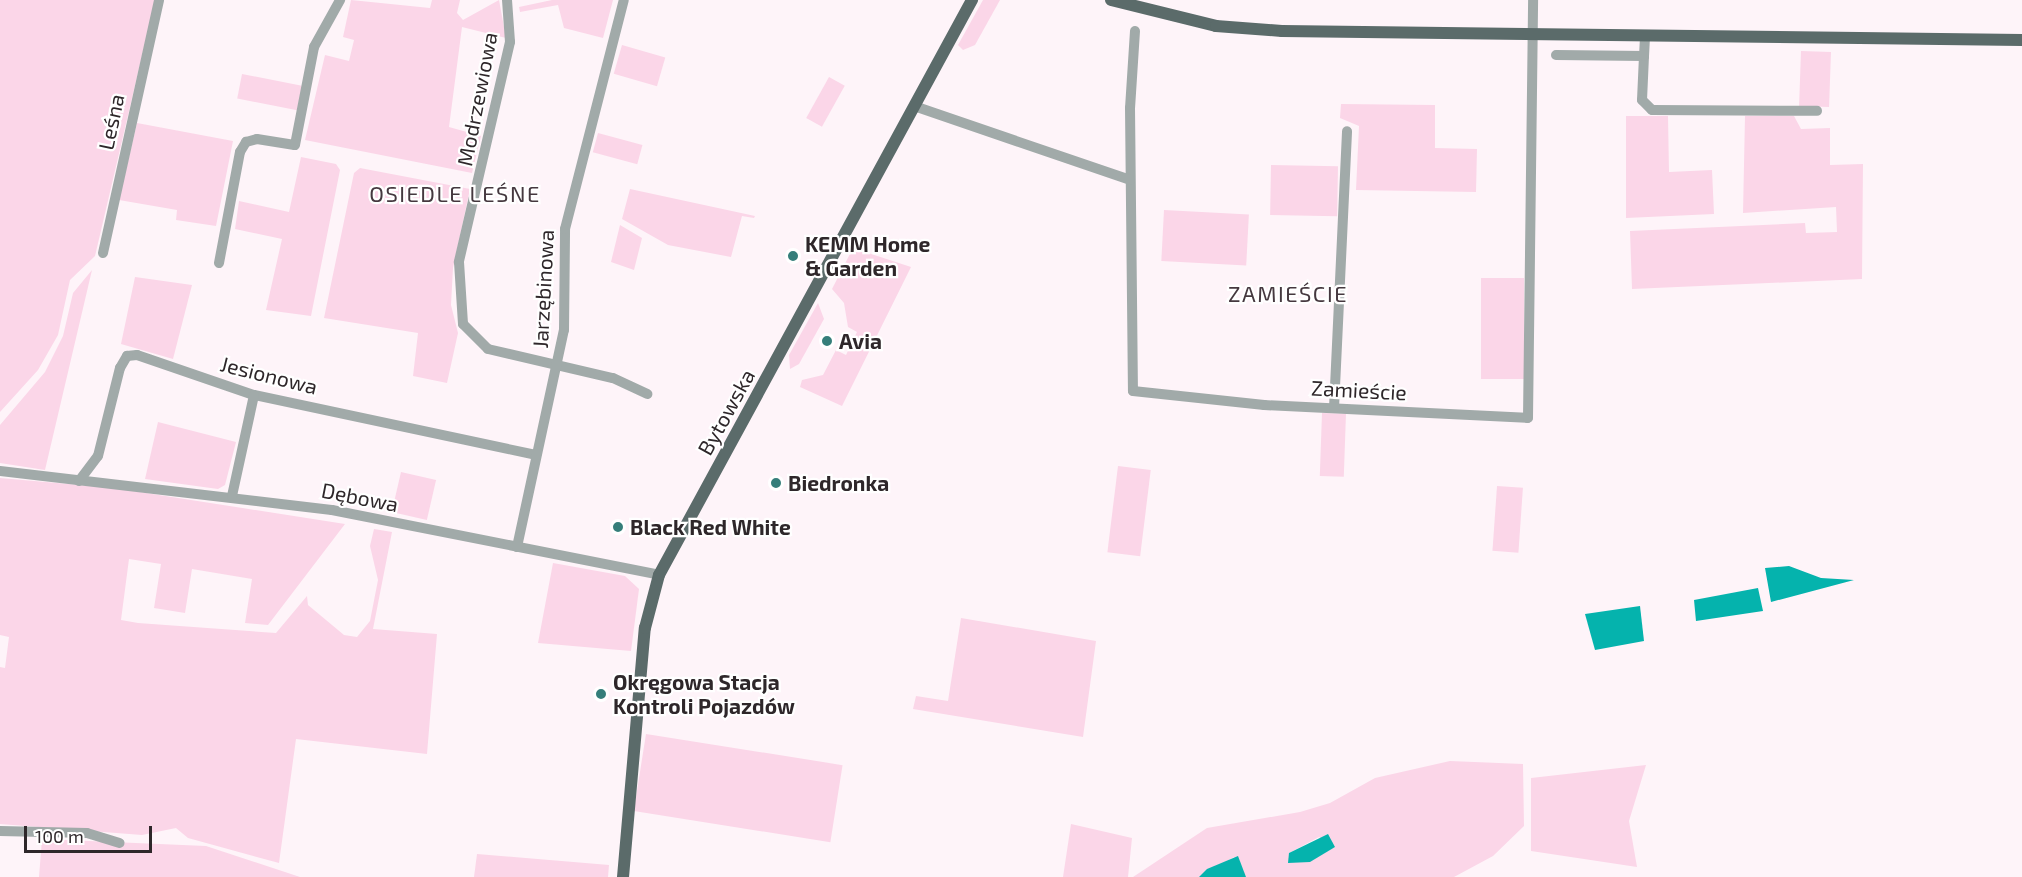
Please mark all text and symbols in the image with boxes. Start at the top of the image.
street label: Modrzewiowa [452,30,502,168]
street label: Leśna [93,92,129,152]
district label: OSIEDLE LEŚNE [369,181,541,207]
street label: Jarzębinowa [527,229,559,349]
place label: KEMM Home & Garden [805,231,930,281]
marker: KEMM Home & Garden [786,249,800,263]
district label: ZAMIEŚCIE [1228,281,1348,307]
place label: Avia [839,328,882,354]
marker: Avia [820,334,834,348]
street label: Jesionowa [218,351,320,399]
street label: Bytowska [692,365,760,459]
street label: Zamieście [1311,375,1407,405]
place label: Biedronka [788,470,889,496]
marker: Biedronka [769,476,783,490]
street label: Dębowa [319,477,401,517]
place label: Black Red White [630,514,791,540]
marker: Black Red White [611,520,625,534]
place label: Okręgowa Stacja Kontroli Pojazdów [613,669,795,719]
marker: Okręgowa Stacja Kontroli Pojazdów [594,687,608,701]
scale bar [27,814,154,852]
text: 100 m [35,825,84,847]

